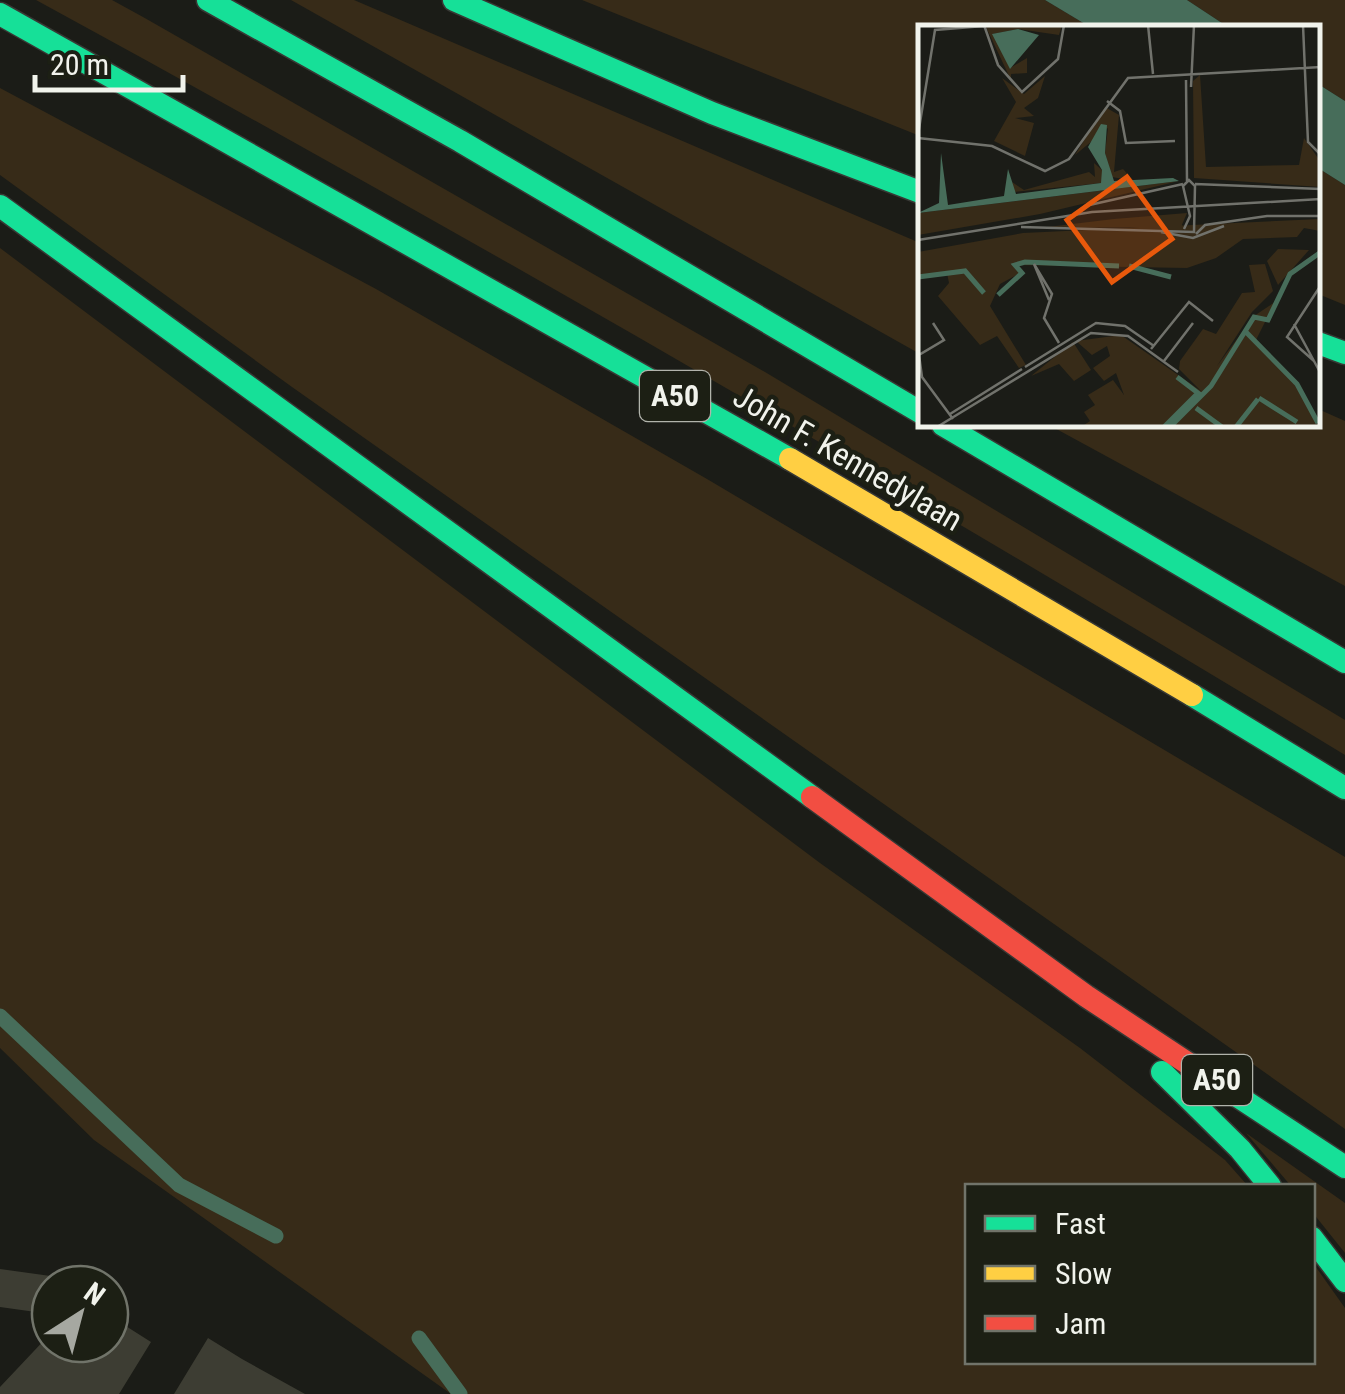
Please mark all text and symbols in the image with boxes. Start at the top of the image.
inset map [918,25,1320,428]
scale bar [35,30,182,92]
text: 20 m [50,47,109,82]
road number: A50 [640,371,710,421]
street label: John F. Kennedylaan [727,377,969,539]
road number: A50 [1182,1055,1252,1105]
legend [965,1184,1315,1364]
text: Fast [1055,1206,1106,1241]
text: Slow [1055,1256,1112,1291]
north arrow [30,1264,130,1364]
text: N [78,1276,111,1313]
text: Jam [1055,1306,1106,1341]

